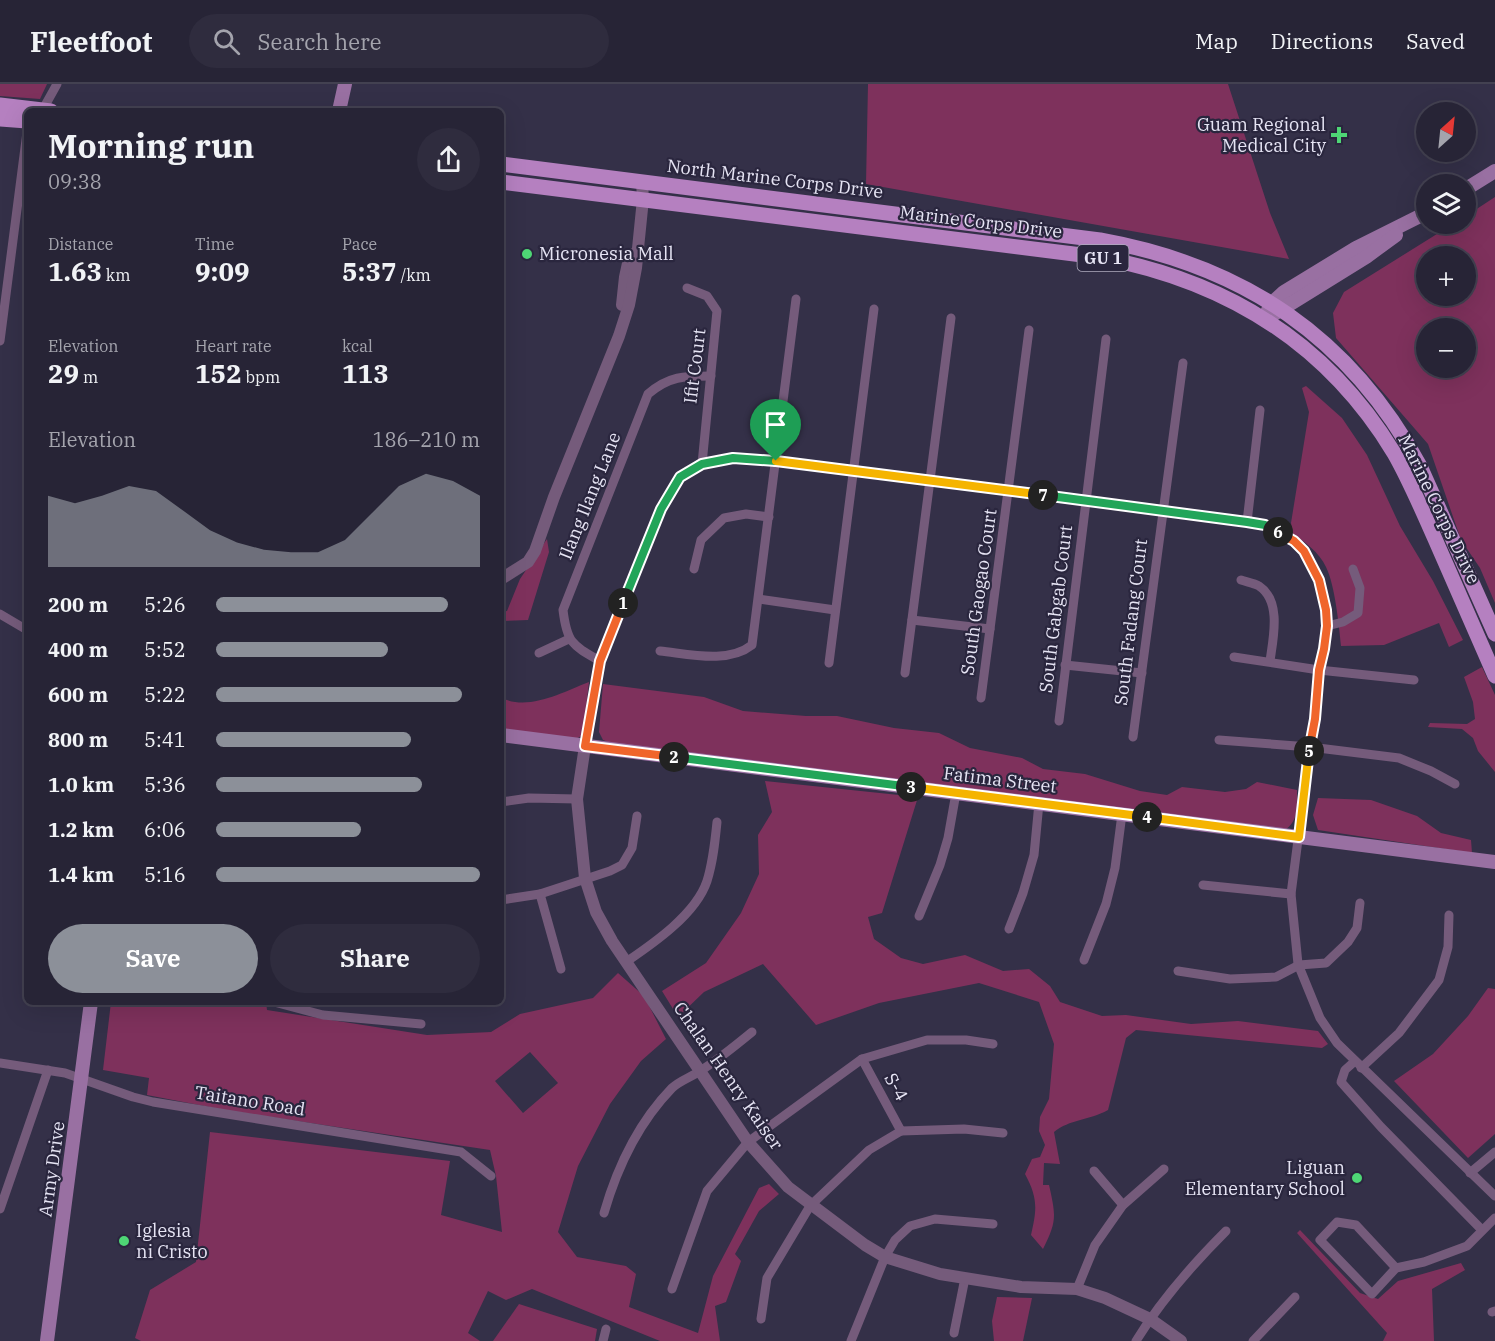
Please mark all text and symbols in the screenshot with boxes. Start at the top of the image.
search box [189,14,609,68]
text: Fleetfoot [30,23,153,60]
icon: search [210,25,243,58]
text: Search here [258,27,381,56]
text: Map [1195,27,1238,55]
text: Directions [1271,27,1373,55]
text: Saved [1406,27,1465,55]
north arrow [1416,102,1476,162]
map controls [1416,102,1476,378]
place label: Guam Regional Medical City [1197,113,1326,157]
text: Morning run [48,124,254,167]
marker: Guam Regional Medical City [1330,126,1348,144]
button: share [417,128,480,191]
street label: North Marine Corps Drive [666,154,884,203]
text: 09:38 [48,168,102,195]
button: layers [1416,174,1476,234]
street label: Marine Corps Drive [898,200,1064,243]
text: Distance [48,234,113,254]
text: Time [195,234,234,254]
text: Pace [342,234,377,254]
place label: Micronesia Mall [539,242,674,265]
road number: GU 1 [1078,245,1128,271]
button: + [1416,246,1476,306]
marker: Micronesia Mall [520,247,534,261]
text: 1.63 [48,254,102,288]
text: 9:09 [195,254,250,288]
text: 5:37 [342,254,397,288]
text: km [102,265,130,285]
text: /km [397,265,431,285]
button: − [1416,318,1476,378]
street label: Ifit Court [678,327,711,405]
text: Elevation [48,336,118,356]
text: Heart rate [195,336,272,356]
text: kcal [342,336,373,356]
text: 29 [48,356,79,390]
text: 152 [195,356,242,390]
text: 113 [342,356,389,390]
text: m [79,367,98,387]
text: bpm [242,367,280,387]
pin [750,399,801,461]
icon: arrive [759,408,792,441]
text: Elevation [48,426,136,453]
text: 186–210 m [373,426,480,453]
street label: Ilang Ilang Lane [553,429,626,563]
street label: Marine Corps Drive [1393,430,1486,587]
pin: 7 [1028,480,1058,510]
text: 7 [1038,485,1048,505]
street label: South Gaogao Court [955,507,1002,677]
pin: 6 [1263,517,1293,547]
text: 6 [1273,522,1283,542]
street label: South Gabgab Court [1034,524,1077,694]
street label: South Fadang Court [1109,537,1152,706]
pin: 1 [608,588,638,618]
text: 200 m [48,591,108,618]
text: 5:26 [144,591,186,618]
text: 1 [618,593,628,613]
text: 400 m [48,636,108,663]
text: 5:52 [144,636,186,663]
text: 600 m [48,681,108,708]
text: 5:22 [144,681,186,708]
text: 800 m [48,726,108,753]
text: 5:41 [144,726,186,753]
pin: 5 [1294,736,1324,766]
text: 5 [1304,741,1314,761]
pin: 2 [659,742,689,772]
text: 2 [669,747,679,767]
street label: Fatima Street [942,761,1058,798]
text: 1.0 km [48,771,114,798]
text: 5:36 [144,771,186,798]
pin: 3 [896,772,926,802]
text: 3 [906,777,916,797]
pin: 4 [1132,802,1162,832]
text: 4 [1142,807,1152,827]
text: 1.2 km [48,816,114,843]
text: 6:06 [144,816,186,843]
text: 1.4 km [48,861,114,888]
text: 5:16 [144,861,186,888]
button: Save [48,924,258,993]
button: Share [270,924,480,993]
street label: Chalan Henry Kaiser [669,997,788,1154]
street label: S-4 [879,1069,913,1105]
street label: Taitano Road [193,1080,307,1121]
street label: Army Drive [33,1120,70,1218]
place label: Liguan Elementary School [1185,1156,1345,1200]
marker: Liguan Elementary School [1350,1171,1364,1185]
place label: Iglesia ni Cristo [136,1219,208,1263]
marker: Iglesia ni Cristo [117,1234,131,1248]

